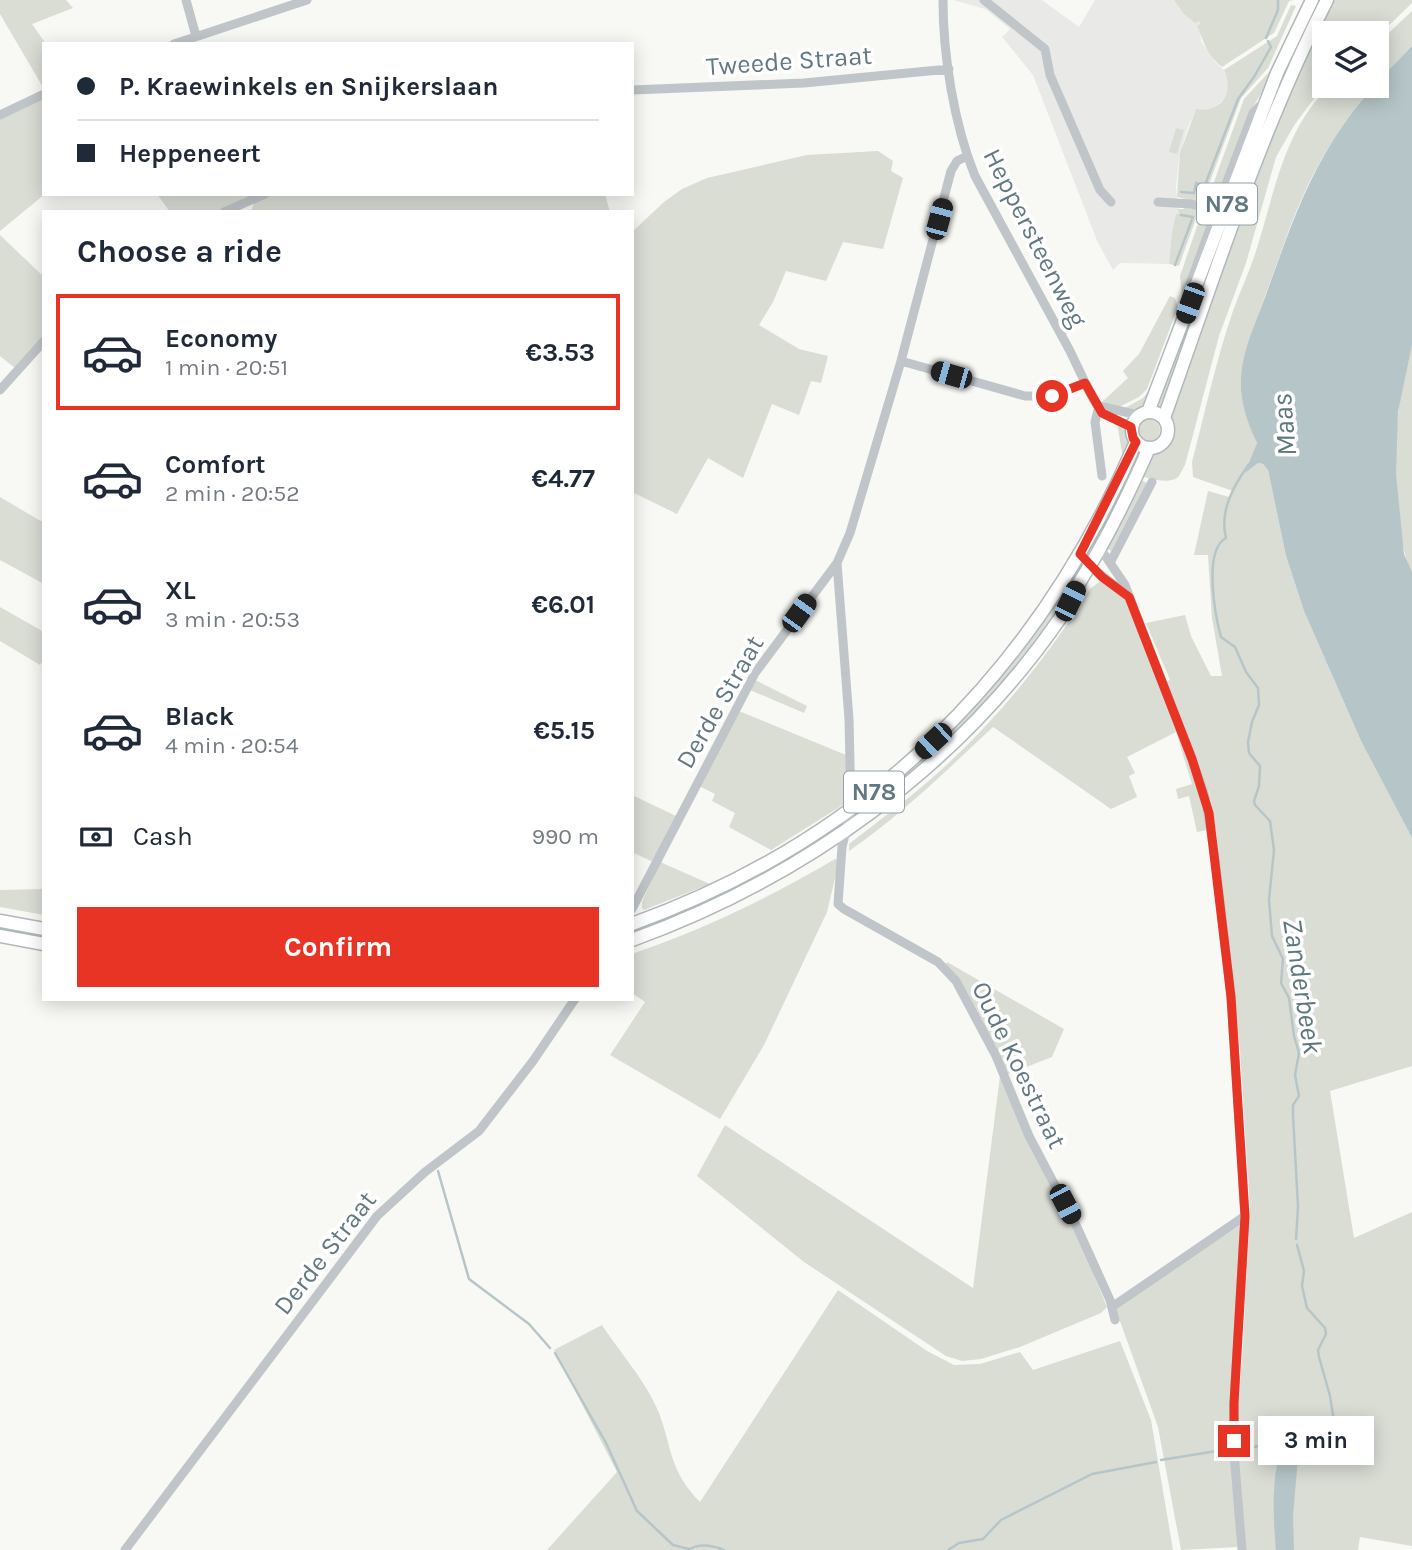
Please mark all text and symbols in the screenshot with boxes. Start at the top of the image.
map controls [1312,21,1389,98]
button: layers [1312,21,1389,98]
street label: Tweede Straat [705,40,873,82]
text: P. Kraewinkels en Snijkerslaan [119,71,498,102]
text: Heppeneert [119,138,261,169]
street label: Heppersteenweg [977,143,1094,333]
road number: N78 [1197,184,1257,224]
car [924,196,955,242]
text: Choose a ride [77,233,282,270]
car [1173,280,1208,326]
icon: car [81,321,144,384]
text: Economy [165,323,277,354]
text: €3.53 [525,337,595,368]
text: 1 min · 20:51 [165,354,288,381]
car [928,359,975,391]
route start [1036,380,1068,412]
water label: Maas [1265,392,1303,458]
icon: car [81,447,144,510]
text: Comfort [165,449,266,480]
text: €4.77 [532,463,595,494]
text: 2 min · 20:52 [165,480,300,507]
icon: car [81,573,144,636]
text: XL [165,575,196,606]
car [1052,578,1089,624]
text: €6.01 [531,589,595,620]
car [779,590,820,636]
text: 3 min · 20:53 [165,606,300,633]
street label: Derde Straat [670,630,771,774]
icon: car [81,699,144,762]
text: Black [165,701,234,732]
text: €5.15 [533,715,595,746]
car [911,719,956,763]
text: 4 min · 20:54 [165,732,299,759]
road number: N78 [844,772,904,812]
icon: cash [77,818,115,856]
text: Cash [133,821,193,852]
text: 990 m [532,823,599,850]
button: Confirm [77,907,599,987]
water label: Zanderbeek [1276,916,1330,1057]
street label: Oude Koestraat [965,976,1073,1154]
car [1046,1181,1085,1227]
street label: Derde Straat [267,1185,383,1321]
callout: 3 min [1258,1416,1374,1466]
route end [1218,1425,1250,1457]
text: 3 min [1284,1427,1348,1454]

